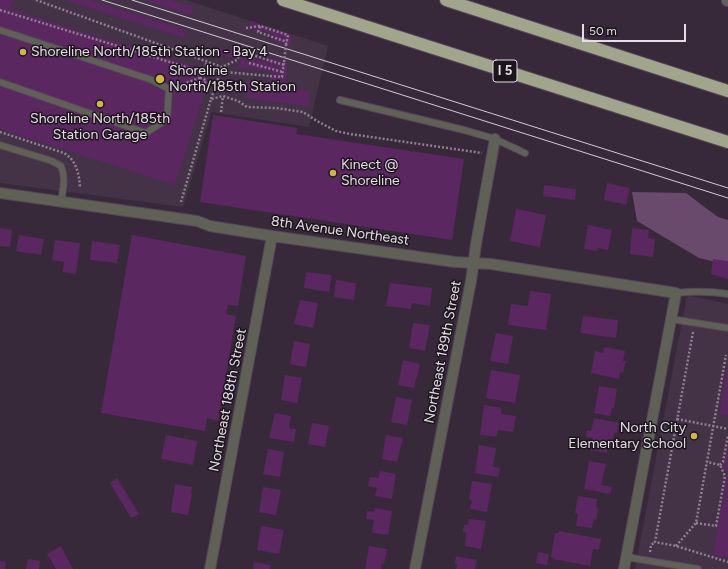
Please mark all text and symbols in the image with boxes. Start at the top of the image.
scale bar [584,16,688,42]
text: 50 m [589,24,617,38]
place label: Shoreline North/185th Station - Bay 4 [31,44,268,60]
marker: Shoreline North/185th Station - Bay 4 [18,47,28,57]
road number: I 5 [493,60,517,82]
place label: Shoreline North/185th Station [169,63,296,96]
marker: Shoreline North/185th Station [154,73,166,85]
marker: Shoreline North/185th Station Garage [95,99,105,109]
place label: Shoreline North/185th Station Garage [30,111,170,144]
place label: Kinect @ Shoreline [341,157,400,190]
marker: Kinect @ Shoreline [328,168,338,178]
street label: 8th Avenue Northeast [270,213,410,249]
street label: Northeast 189th Street [421,279,465,425]
street label: Northeast 188th Street [206,327,250,473]
place label: North City Elementary School [568,420,686,452]
marker: North City Elementary School [689,431,699,441]

